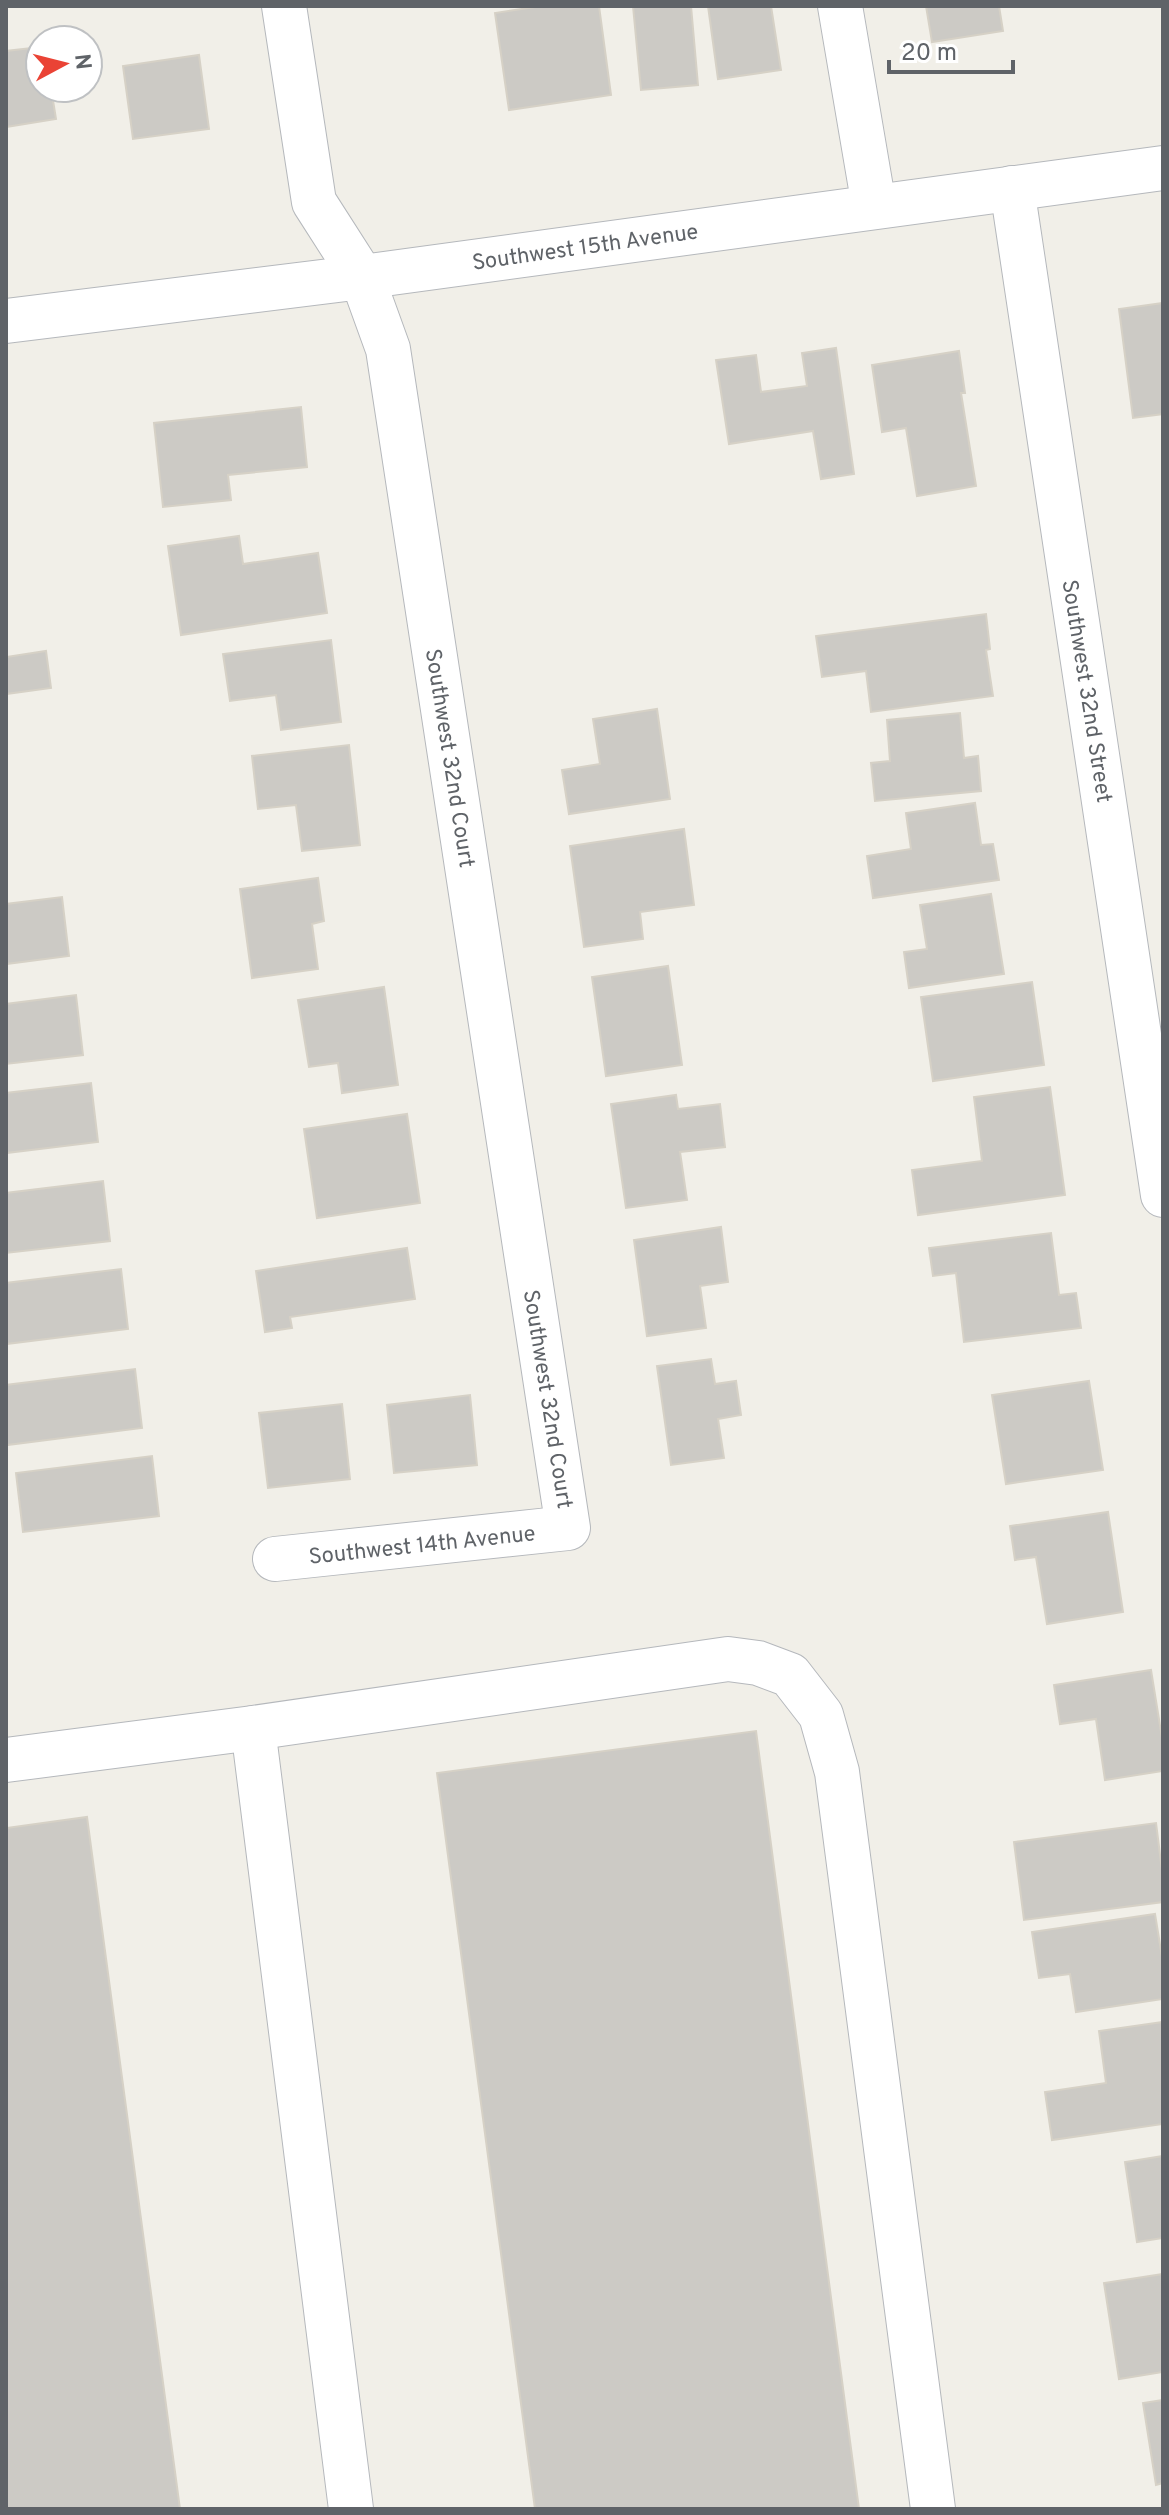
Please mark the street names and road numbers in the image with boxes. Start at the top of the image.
street label: Southwest 15th Avenue [470,219,700,278]
street label: Southwest 32nd Street [1055,578,1116,805]
street label: Southwest 32nd Court [418,647,479,870]
street label: Southwest 32nd Court [516,1288,577,1511]
street label: Southwest 14th Avenue [308,1521,537,1572]

